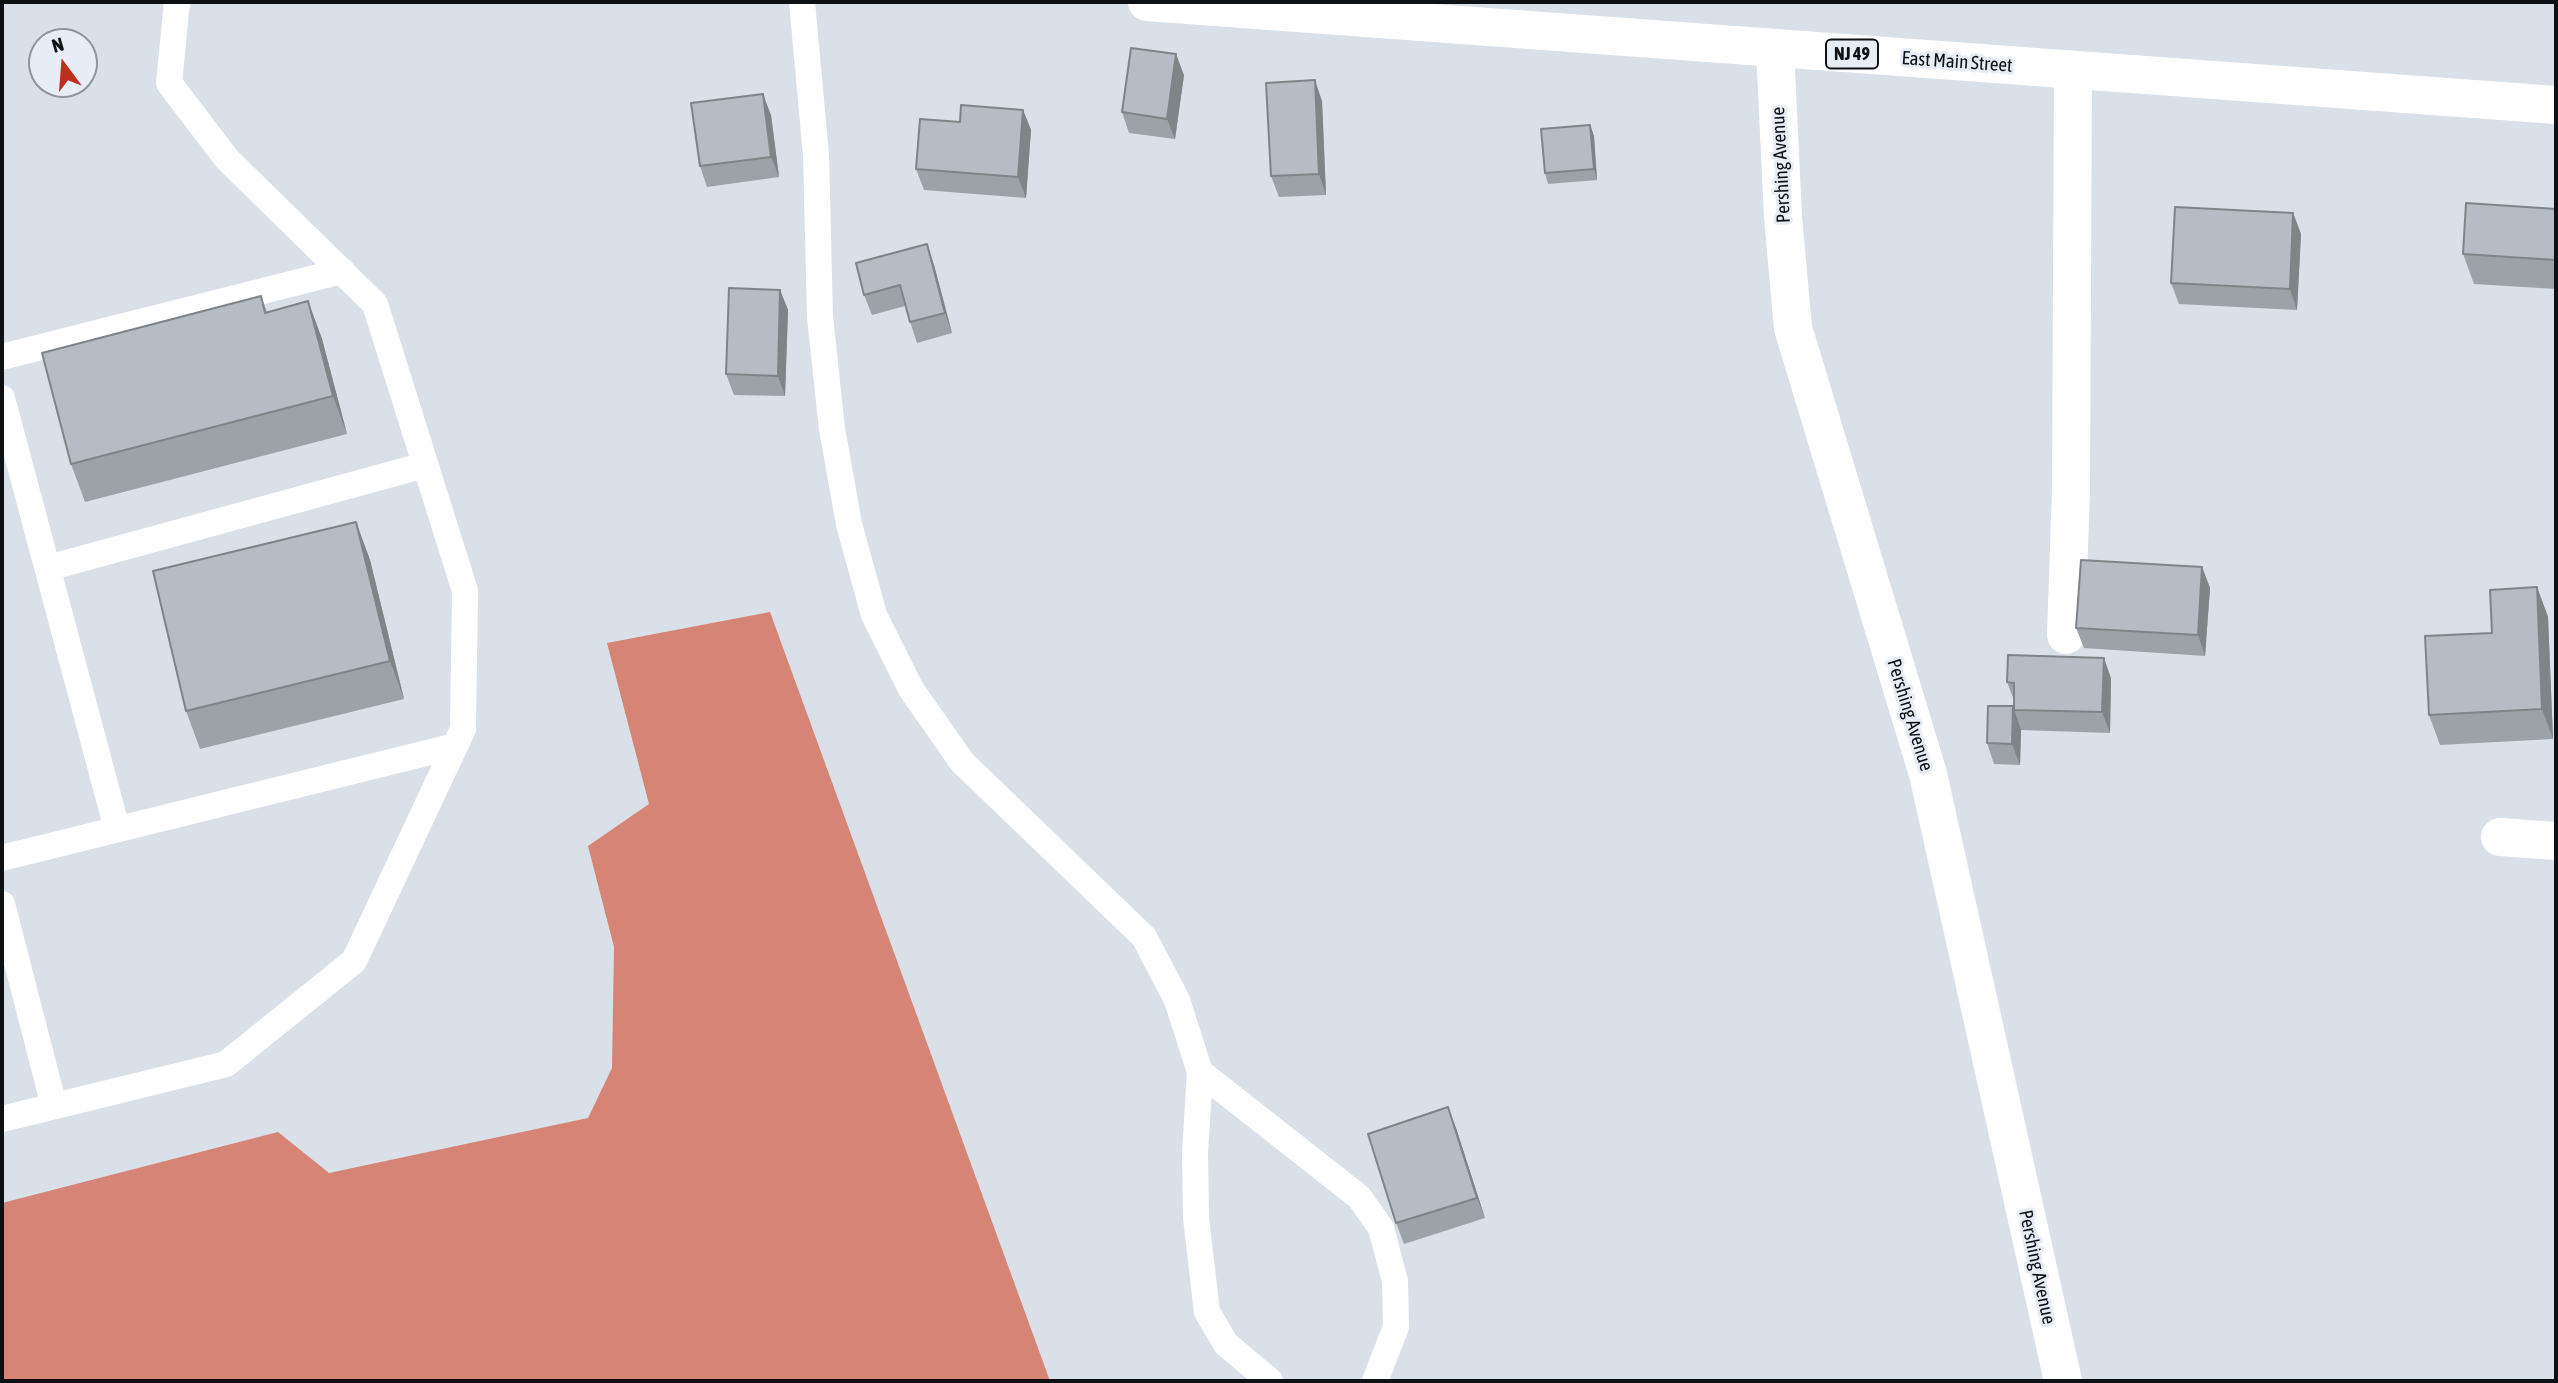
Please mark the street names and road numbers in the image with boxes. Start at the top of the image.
road number: NJ 49 [1826,40,1878,68]
street label: East Main Street [1901,47,2013,77]
street label: Pershing Avenue [1767,106,1795,224]
street label: Pershing Avenue [1882,656,1938,774]
street label: Pershing Avenue [2014,1208,2060,1326]

